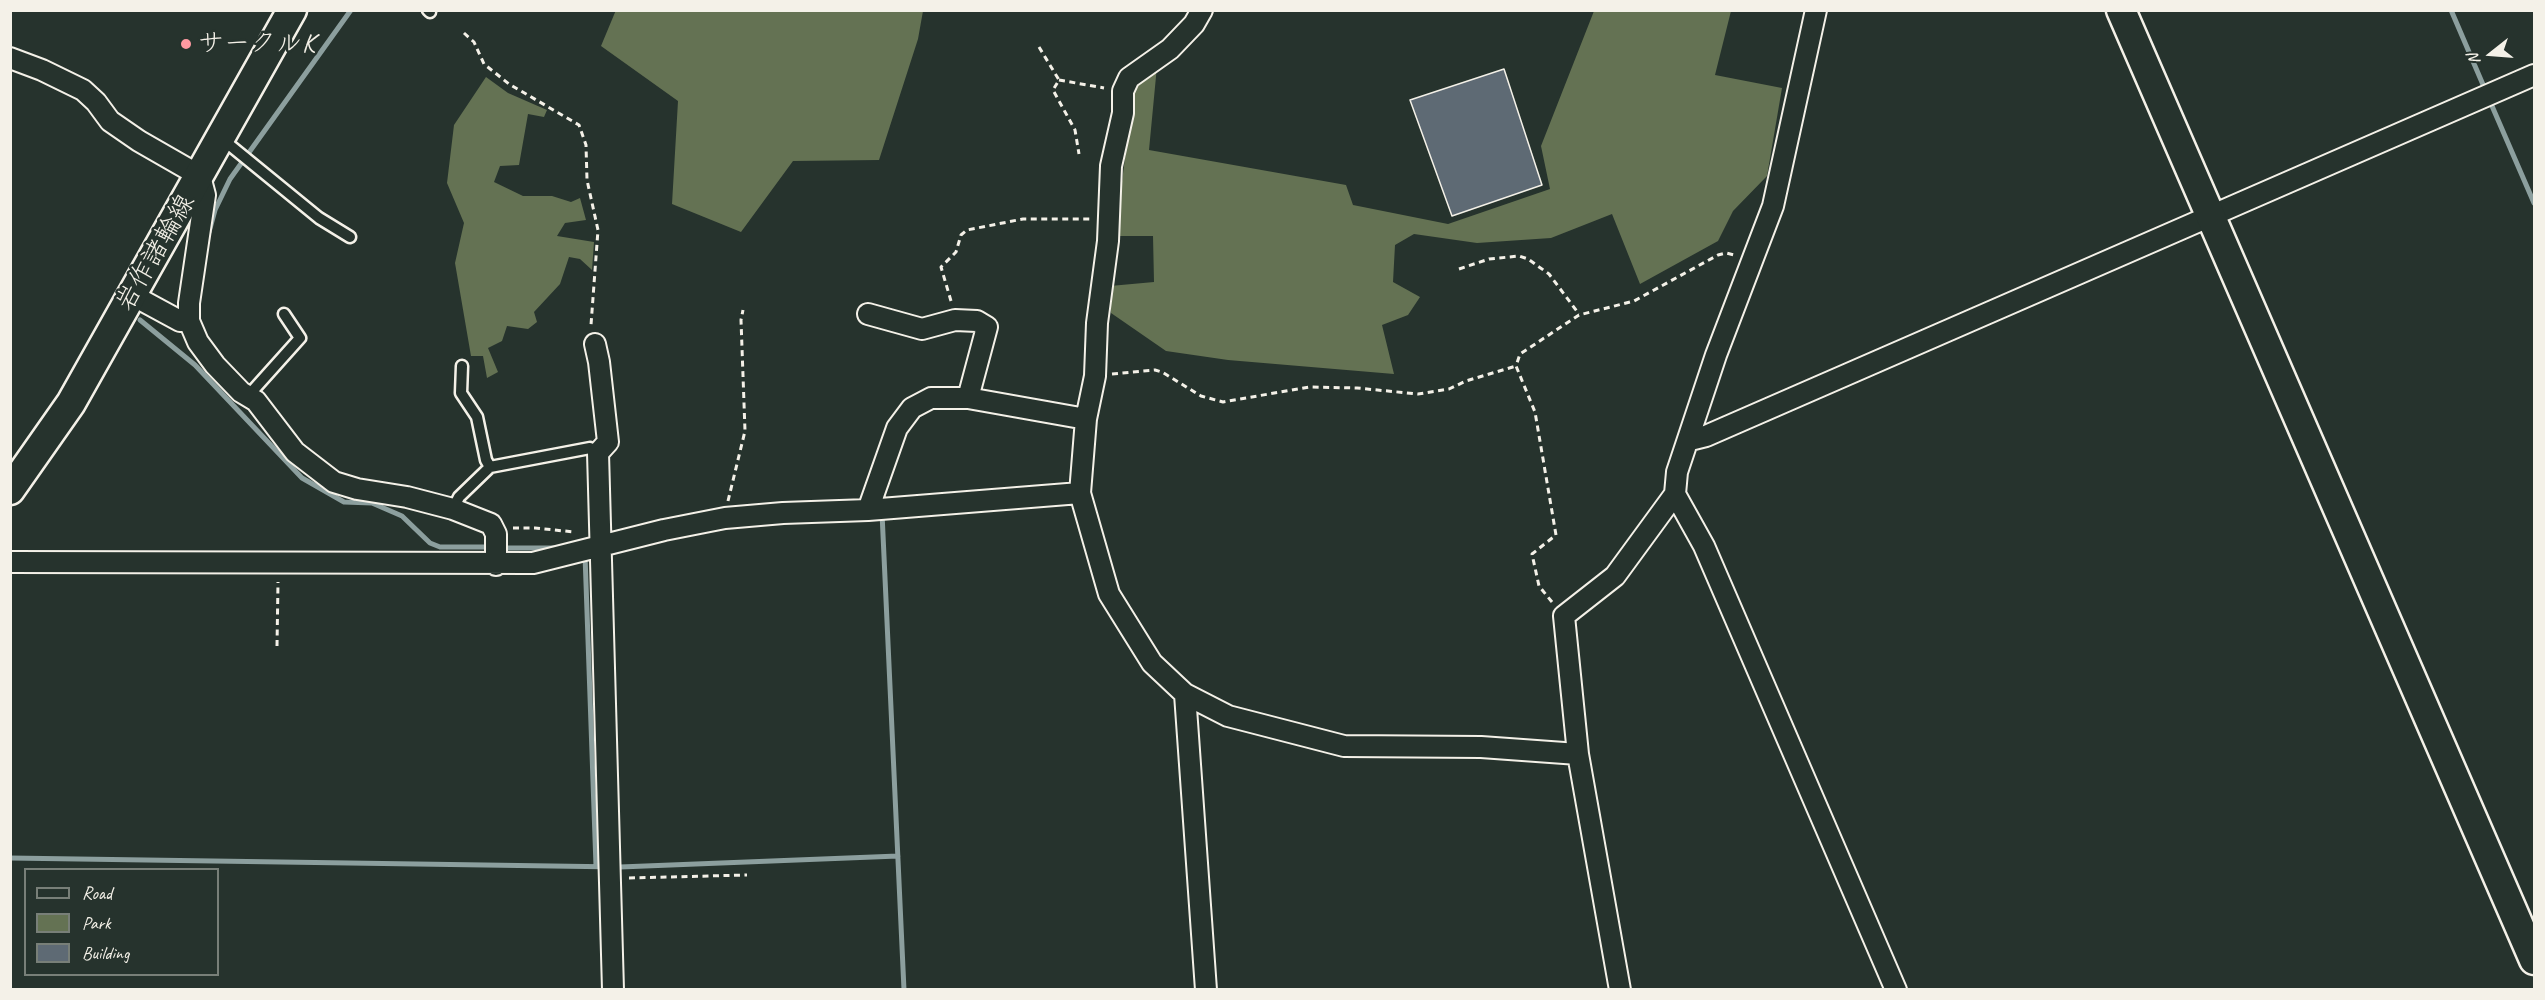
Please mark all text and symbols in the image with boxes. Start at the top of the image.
north arrow [2461,24,2521,84]
place label: サークルK [198,28,315,60]
marker: サークルK [179,37,193,51]
text: N [2463,52,2485,67]
street label: 岩作諸輪線 [110,189,202,317]
legend [24,868,219,976]
text: Road [82,882,112,904]
text: Park [82,912,111,934]
text: Building [82,942,129,964]

